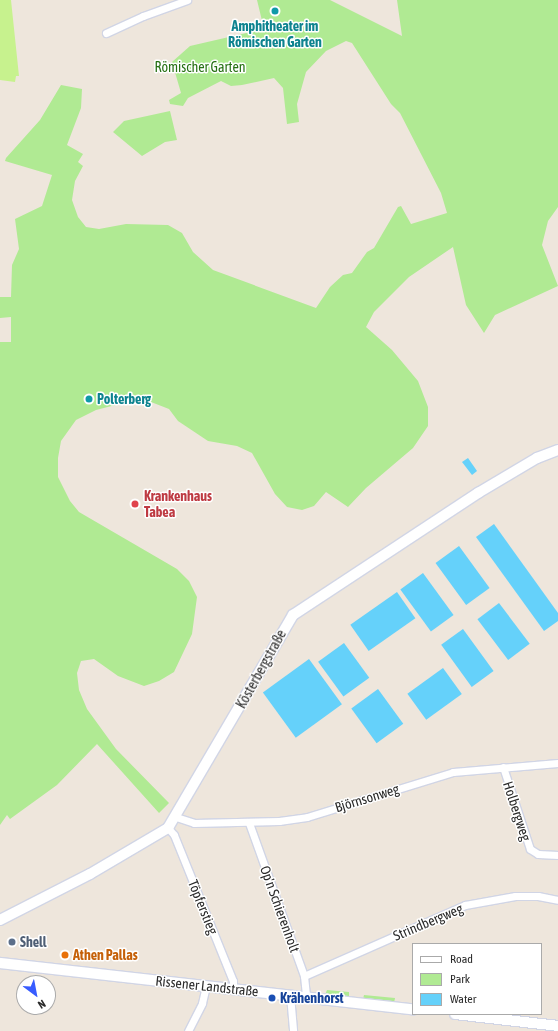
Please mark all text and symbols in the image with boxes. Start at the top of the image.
marker: Amphitheater im Römischen Garten [270,6,280,16]
place label: Amphitheater im Römischen Garten [228,18,322,50]
park label: Römischer Garten [154,59,246,75]
place label: Polterberg [97,391,151,407]
marker: Polterberg [84,394,94,404]
place label: Krankenhaus Tabea [144,488,212,520]
marker: Krankenhaus Tabea [129,498,141,510]
street label: Kösterbergstraße [232,627,290,711]
street label: Holbergweg [499,779,535,843]
street label: Björnsonweg [333,780,401,816]
street label: Op'n Schierenholt [257,863,303,955]
street label: Töpferstieg [184,877,222,937]
street label: Strindbergweg [391,900,465,944]
place label: Shell [20,934,46,950]
marker: Shell [7,937,17,947]
legend [412,943,542,1015]
place label: Athen Pallas [73,947,138,963]
marker: Athen Pallas [60,950,70,960]
text: Road [450,952,473,966]
street label: Rissener Landstraße [155,972,259,1000]
text: Park [450,972,470,986]
north arrow [16,975,56,1015]
place label: Krähenhorst [280,990,344,1006]
text: Water [450,992,476,1006]
marker: Krähenhorst [267,993,277,1003]
text: N [36,998,48,1011]

